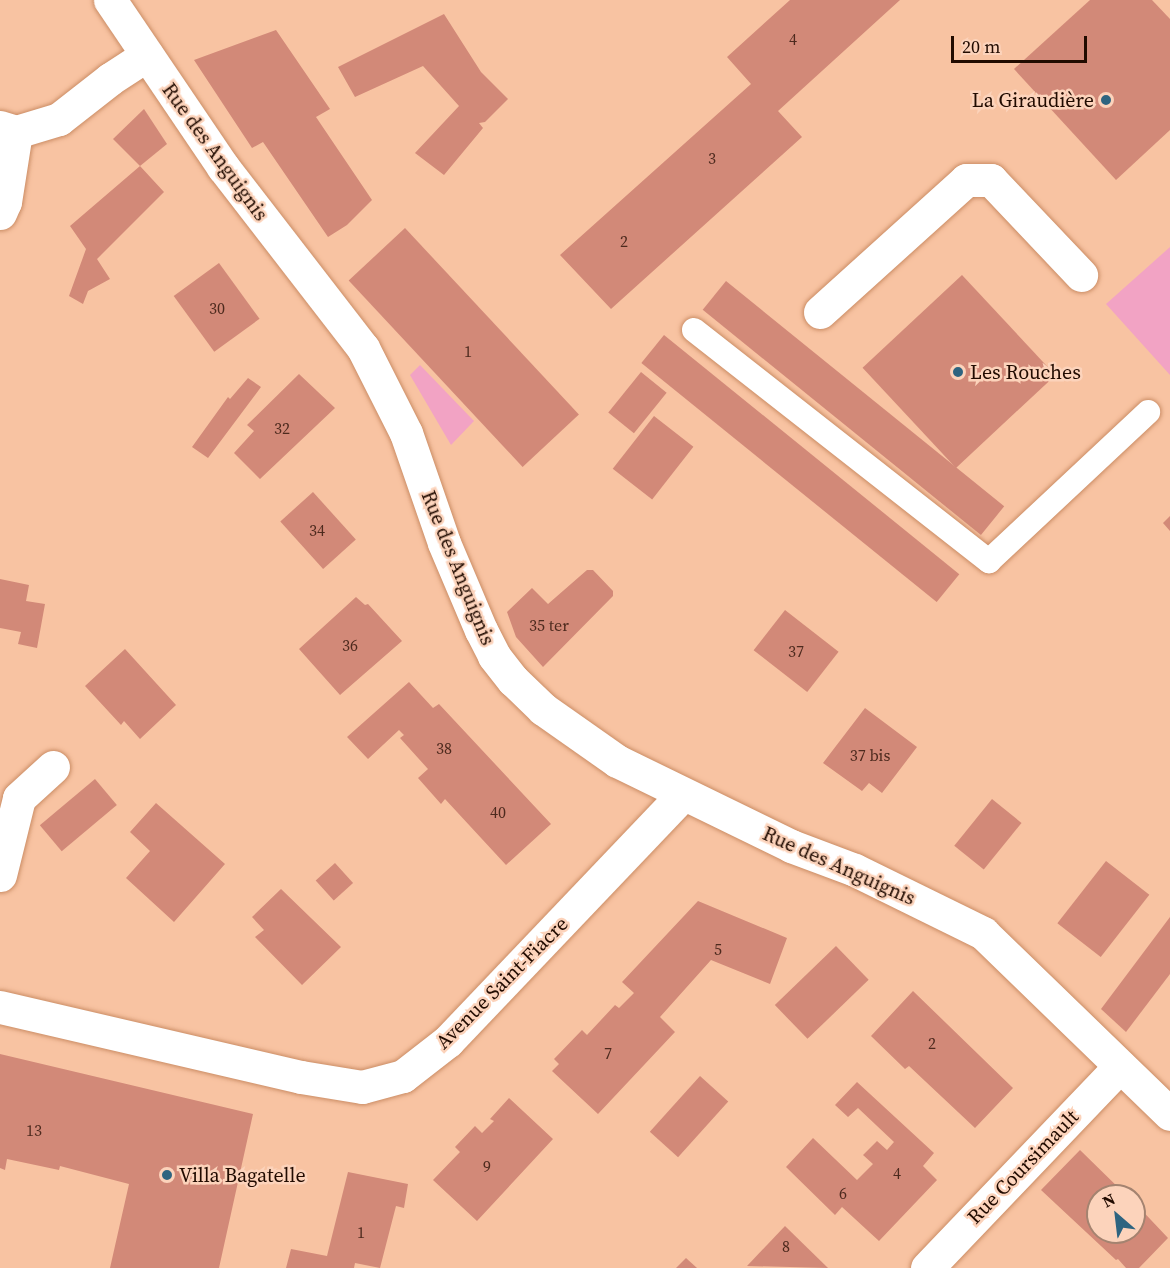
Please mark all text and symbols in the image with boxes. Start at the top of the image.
scale bar [954,24,1090,62]
house number: 4 [789,29,797,49]
text: 20 m [962,34,1000,59]
street label: Rue des Anguignis [157,78,273,226]
place label: La Giraudière [972,88,1094,112]
marker: La Giraudière [1099,93,1113,107]
house number: 3 [708,148,716,168]
house number: 2 [620,231,628,251]
house number: 30 [209,298,225,318]
house number: 1 [464,341,472,361]
place label: Les Rouches [970,360,1081,384]
marker: Les Rouches [951,365,965,379]
house number: 32 [274,418,290,438]
street label: Rue des Anguignis [416,487,500,649]
house number: 34 [309,520,325,540]
house number: 35 ter [529,615,569,635]
house number: 36 [342,635,358,655]
house number: 37 [788,641,804,661]
house number: 38 [436,738,452,758]
house number: 37 bis [850,745,890,765]
house number: 40 [490,802,506,822]
street label: Rue des Anguignis [759,822,919,910]
street label: Avenue Saint-Fiacre [431,912,573,1054]
house number: 5 [714,939,722,959]
house number: 2 [928,1033,936,1053]
house number: 7 [604,1043,612,1063]
street label: Rue Coursimault [962,1105,1084,1229]
house number: 13 [26,1120,42,1140]
house number: 9 [483,1156,491,1176]
place label: Villa Bagatelle [179,1163,306,1187]
house number: 4 [893,1163,901,1183]
marker: Villa Bagatelle [160,1168,174,1182]
house number: 6 [839,1183,847,1203]
north arrow [1086,1184,1146,1244]
text: N [1098,1187,1119,1212]
house number: 1 [357,1222,365,1242]
house number: 8 [782,1236,790,1256]

